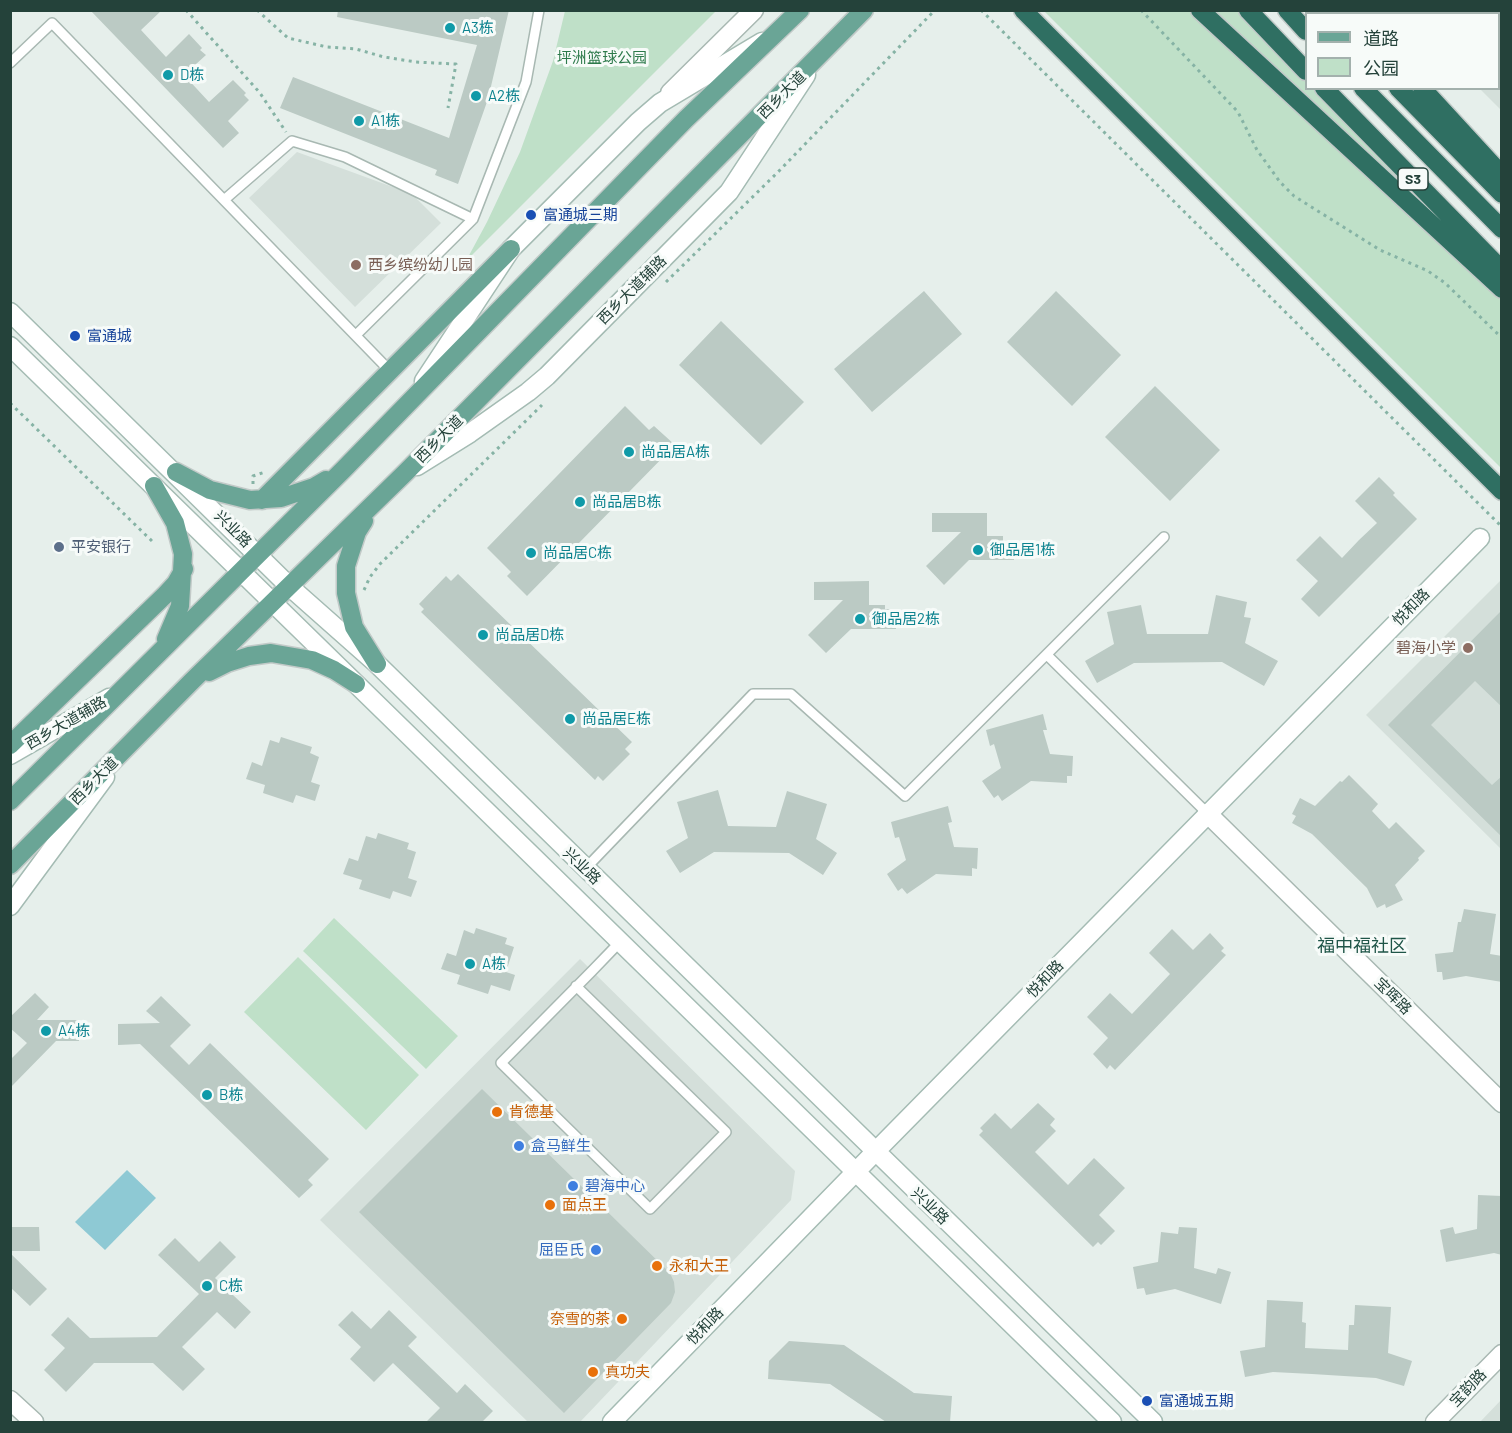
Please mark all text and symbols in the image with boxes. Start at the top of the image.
legend [1305,12,1500,90]
place label: A3栋 [462,19,494,37]
marker: A3栋 [443,21,457,35]
text: 道路 [1363,27,1399,49]
park label: 坪洲篮球公园 [557,49,647,67]
text: 公园 [1363,57,1399,79]
place label: D栋 [180,66,204,84]
street label: 西乡大道 [754,67,810,123]
marker: D栋 [161,68,175,82]
place label: A2栋 [488,87,520,105]
marker: A2栋 [469,89,483,103]
place label: A1栋 [371,112,400,130]
marker: A1栋 [352,114,366,128]
road number: S3 [1398,168,1428,190]
place label: 富通城三期 [543,206,618,224]
marker: 富通城三期 [524,208,538,222]
street label: 西乡大道辅路 [594,252,670,328]
place label: 西乡缤纷幼儿园 [368,256,473,274]
marker: 西乡缤纷幼儿园 [349,258,363,272]
place label: 富通城 [87,327,132,345]
marker: 富通城 [68,329,82,343]
street label: 西乡大道 [411,411,467,467]
place label: 尚品居A栋 [641,443,710,461]
marker: 尚品居A栋 [622,445,636,459]
place label: 尚品居B栋 [592,493,661,511]
marker: 尚品居B栋 [573,495,587,509]
street label: 兴业路 [211,507,255,551]
place label: 平安银行 [71,538,131,556]
marker: 平安银行 [52,540,66,554]
place label: 御品居1栋 [990,541,1055,559]
marker: 御品居1栋 [971,543,985,557]
place label: 尚品居C栋 [543,544,612,562]
marker: 尚品居C栋 [524,546,538,560]
street label: 悦和路 [1389,585,1433,629]
place label: 御品居2栋 [872,610,940,628]
marker: 御品居2栋 [853,612,867,626]
place label: 尚品居D栋 [495,626,564,644]
marker: 尚品居D栋 [476,628,490,642]
place label: 碧海小学 [1396,639,1456,657]
marker: 碧海小学 [1461,641,1475,655]
street label: 西乡大道辅路 [23,693,109,753]
place label: 尚品居E栋 [582,710,651,728]
marker: 尚品居E栋 [563,712,577,726]
street label: 西乡大道 [66,753,122,809]
street label: 兴业路 [560,844,604,888]
district label: 福中福社区 [1317,935,1407,957]
place label: A栋 [482,955,506,973]
marker: A栋 [463,957,477,971]
street label: 悦和路 [1023,957,1067,1001]
street label: 宝晖路 [1371,974,1415,1018]
place label: A4栋 [58,1022,90,1040]
marker: A4栋 [39,1024,53,1038]
place label: B栋 [219,1086,243,1104]
marker: B栋 [200,1088,214,1102]
place label: 肯德基 [509,1103,554,1121]
marker: 肯德基 [490,1105,504,1119]
place label: 盒马鲜生 [531,1137,591,1155]
marker: 盒马鲜生 [512,1139,526,1153]
place label: 碧海中心 [585,1177,645,1195]
marker: 碧海中心 [566,1179,580,1193]
street label: 兴业路 [908,1184,952,1228]
place label: 面点王 [562,1196,607,1214]
marker: 面点王 [543,1198,557,1212]
place label: 屈臣氏 [539,1241,584,1259]
marker: 屈臣氏 [589,1243,603,1257]
place label: 永和大王 [669,1257,729,1275]
marker: 永和大王 [650,1259,664,1273]
place label: C栋 [219,1277,243,1295]
marker: C栋 [200,1279,214,1293]
street label: 悦和路 [683,1304,727,1348]
place label: 奈雪的茶 [550,1310,610,1328]
marker: 奈雪的茶 [615,1312,629,1326]
place label: 真功夫 [605,1363,650,1381]
marker: 真功夫 [586,1365,600,1379]
street label: 宝韵路 [1446,1366,1490,1410]
place label: 富通城五期 [1159,1392,1234,1410]
marker: 富通城五期 [1140,1394,1154,1408]

